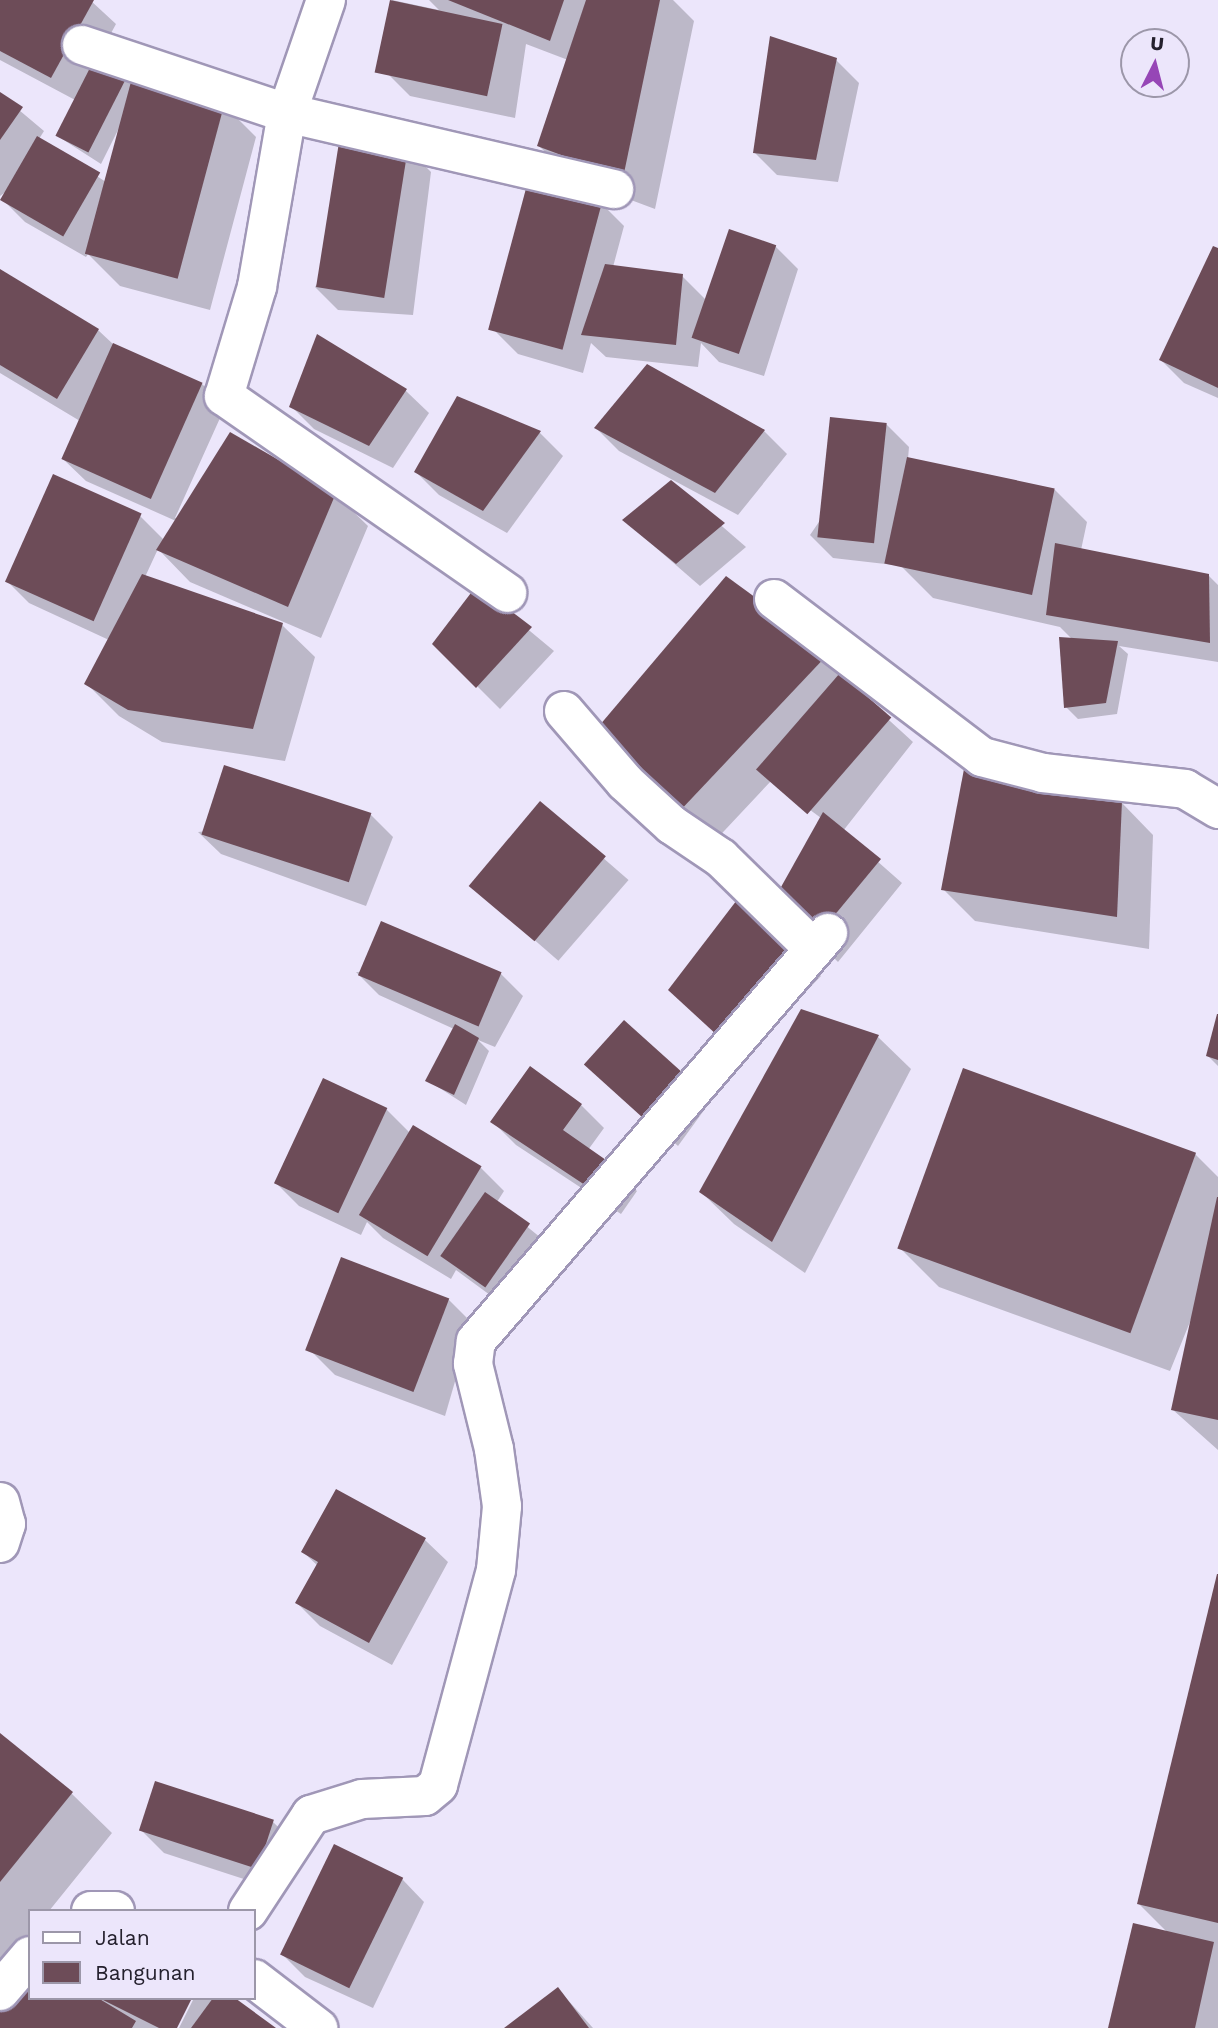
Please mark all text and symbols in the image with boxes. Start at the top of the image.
north arrow [1120,28,1190,98]
text: U [1149,31,1165,56]
legend [28,1909,256,2000]
text: Jalan [95,1925,150,1950]
text: Bangunan [95,1960,196,1985]

